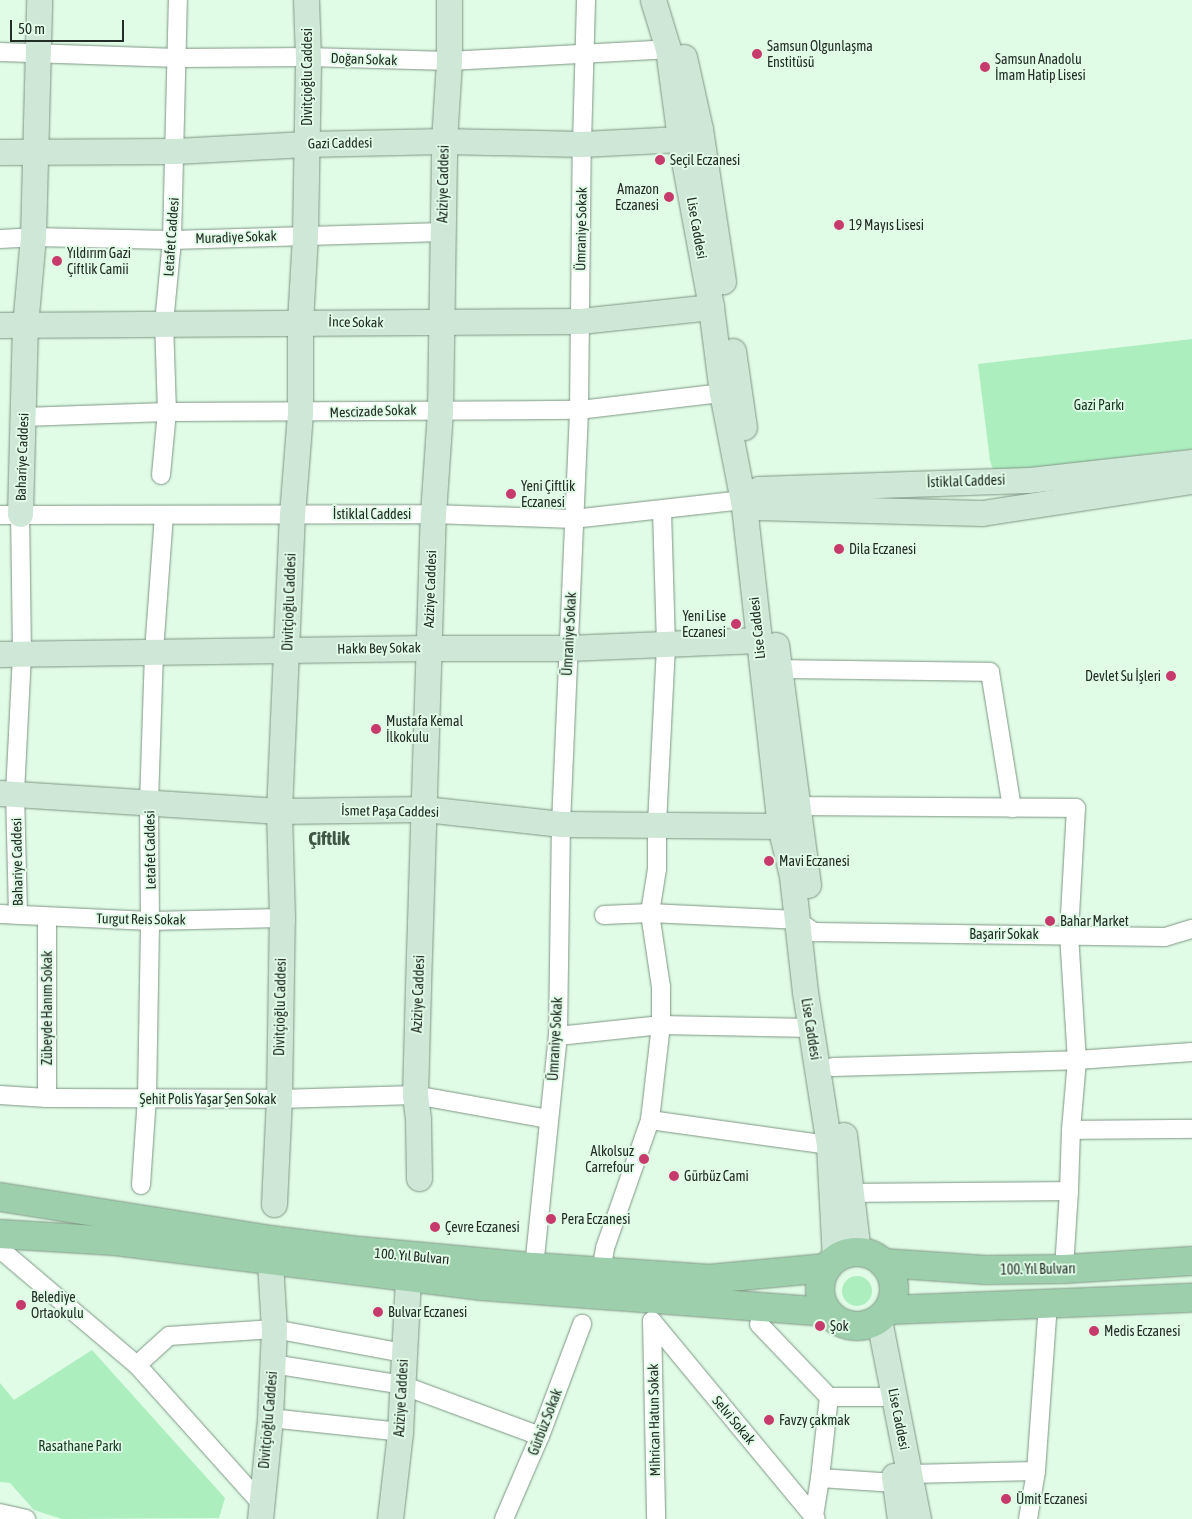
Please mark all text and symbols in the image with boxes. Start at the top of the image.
scale bar [12,10,126,42]
text: 50 m [18,20,45,37]
street label: Divitçioğlu Caddesi [299,28,315,126]
place label: Samsun Olgunlaşma Enstitüsü [767,38,873,70]
marker: Samsun Olgunlaşma Enstitüsü [751,48,763,60]
street label: Doğan Sokak [330,49,398,69]
place label: Samsun Anadolu İmam Hatip Lisesi [995,51,1086,84]
marker: Samsun Anadolu İmam Hatip Lisesi [979,61,991,73]
street label: Gazi Caddesi [308,134,372,152]
street label: Aziziye Caddesi [434,145,452,223]
place label: Seçil Eczanesi [670,152,740,168]
marker: Seçil Eczanesi [654,154,666,166]
place label: Amazon Eczanesi [615,181,659,213]
street label: Ümraniye Sokak [572,187,590,271]
marker: Amazon Eczanesi [663,191,675,203]
street label: Lise Caddesi [683,196,711,260]
street label: Letafet Caddesi [160,197,182,277]
place label: 19 Mayıs Lisesi [849,217,924,233]
marker: 19 Mayıs Lisesi [833,219,845,231]
street label: Muradiye Sokak [195,227,277,247]
place label: Yıldırım Gazi Çiftlik Camii [67,245,131,278]
marker: Yıldırım Gazi Çiftlik Camii [51,255,63,267]
street label: İnce Sokak [328,313,384,331]
park label: Gazi Parkı [1074,397,1124,413]
street label: Mescizade Sokak [329,401,417,421]
street label: Bahariye Caddesi [12,413,32,501]
street label: İstiklal Caddesi [927,471,1005,491]
place label: Yeni Çiftlik Eczanesi [521,478,575,511]
marker: Yeni Çiftlik Eczanesi [505,488,517,500]
street label: İstiklal Caddesi [333,506,411,522]
place label: Dila Eczanesi [849,541,916,557]
marker: Dila Eczanesi [833,543,845,555]
street label: Aziziye Caddesi [420,550,440,628]
street label: Divitçioğlu Caddesi [279,553,299,651]
street label: Ümraniye Sokak [558,592,580,676]
street label: Lise Caddesi [745,596,769,660]
place label: Yeni Lise Eczanesi [682,608,726,640]
marker: Yeni Lise Eczanesi [730,618,742,630]
street label: Hakkı Bey Sokak [337,639,421,657]
place label: Devlet Su İşleri [1085,668,1161,684]
marker: Devlet Su İşleri [1165,670,1177,682]
place label: Mustafa Kemal İlkokulu [386,713,463,746]
marker: Mustafa Kemal İlkokulu [370,723,382,735]
street label: İsmet Paşa Caddesi [341,802,439,820]
street label: Letafet Caddesi [141,810,159,890]
street label: Bahariye Caddesi [8,818,26,906]
district label: Çiftlik [308,828,350,850]
place label: Mavi Eczanesi [779,853,850,869]
marker: Mavi Eczanesi [763,855,775,867]
street label: Turgut Reis Sokak [96,910,186,928]
place label: Bahar Market [1060,913,1129,929]
marker: Bahar Market [1044,915,1056,927]
street label: Başarir Sokak [969,926,1039,942]
street label: Zübeyde Hanım Sokak [39,951,55,1065]
street label: Aziziye Caddesi [408,955,428,1033]
street label: Divitçioğlu Caddesi [271,958,289,1056]
street label: Ümraniye Sokak [544,997,566,1081]
street label: Lise Caddesi [798,997,824,1061]
street label: Şehit Polis Yaşar Şen Sokak [140,1091,276,1107]
place label: Alkolsuz Carrefour [585,1143,634,1176]
marker: Alkolsuz Carrefour [638,1153,650,1165]
place label: Gürbüz Cami [684,1168,749,1184]
marker: Gürbüz Cami [668,1170,680,1182]
place label: Pera Eczanesi [561,1211,630,1227]
marker: Pera Eczanesi [545,1213,557,1225]
place label: Çevre Eczanesi [445,1219,520,1235]
marker: Çevre Eczanesi [429,1221,441,1233]
street label: 100. Yıl Bulvarı [374,1244,450,1268]
street label: 100. Yıl Bulvarı [1000,1260,1076,1278]
place label: Belediye Ortaokulu [31,1289,84,1321]
marker: Belediye Ortaokulu [15,1299,27,1311]
place label: Bulvar Eczanesi [388,1304,467,1320]
marker: Bulvar Eczanesi [372,1306,384,1318]
place label: Şok [830,1318,849,1334]
marker: Şok [814,1320,826,1332]
place label: Medis Eczanesi [1104,1323,1180,1339]
marker: Medis Eczanesi [1088,1325,1100,1337]
street label: Aziziye Caddesi [391,1359,411,1437]
street label: Mihrican Hatun Sokak [645,1364,663,1476]
street label: Divitçioğlu Caddesi [255,1370,281,1470]
street label: Gürbüz Sokak [525,1386,565,1458]
street label: Lise Caddesi [885,1387,913,1451]
street label: Selvi Sokak [709,1392,759,1448]
place label: Favzy çakmak [779,1412,850,1428]
marker: Favzy çakmak [763,1414,775,1426]
park label: Rasathane Parkı [38,1438,122,1454]
place label: Ümit Eczanesi [1016,1491,1088,1507]
marker: Ümit Eczanesi [1000,1493,1012,1505]

